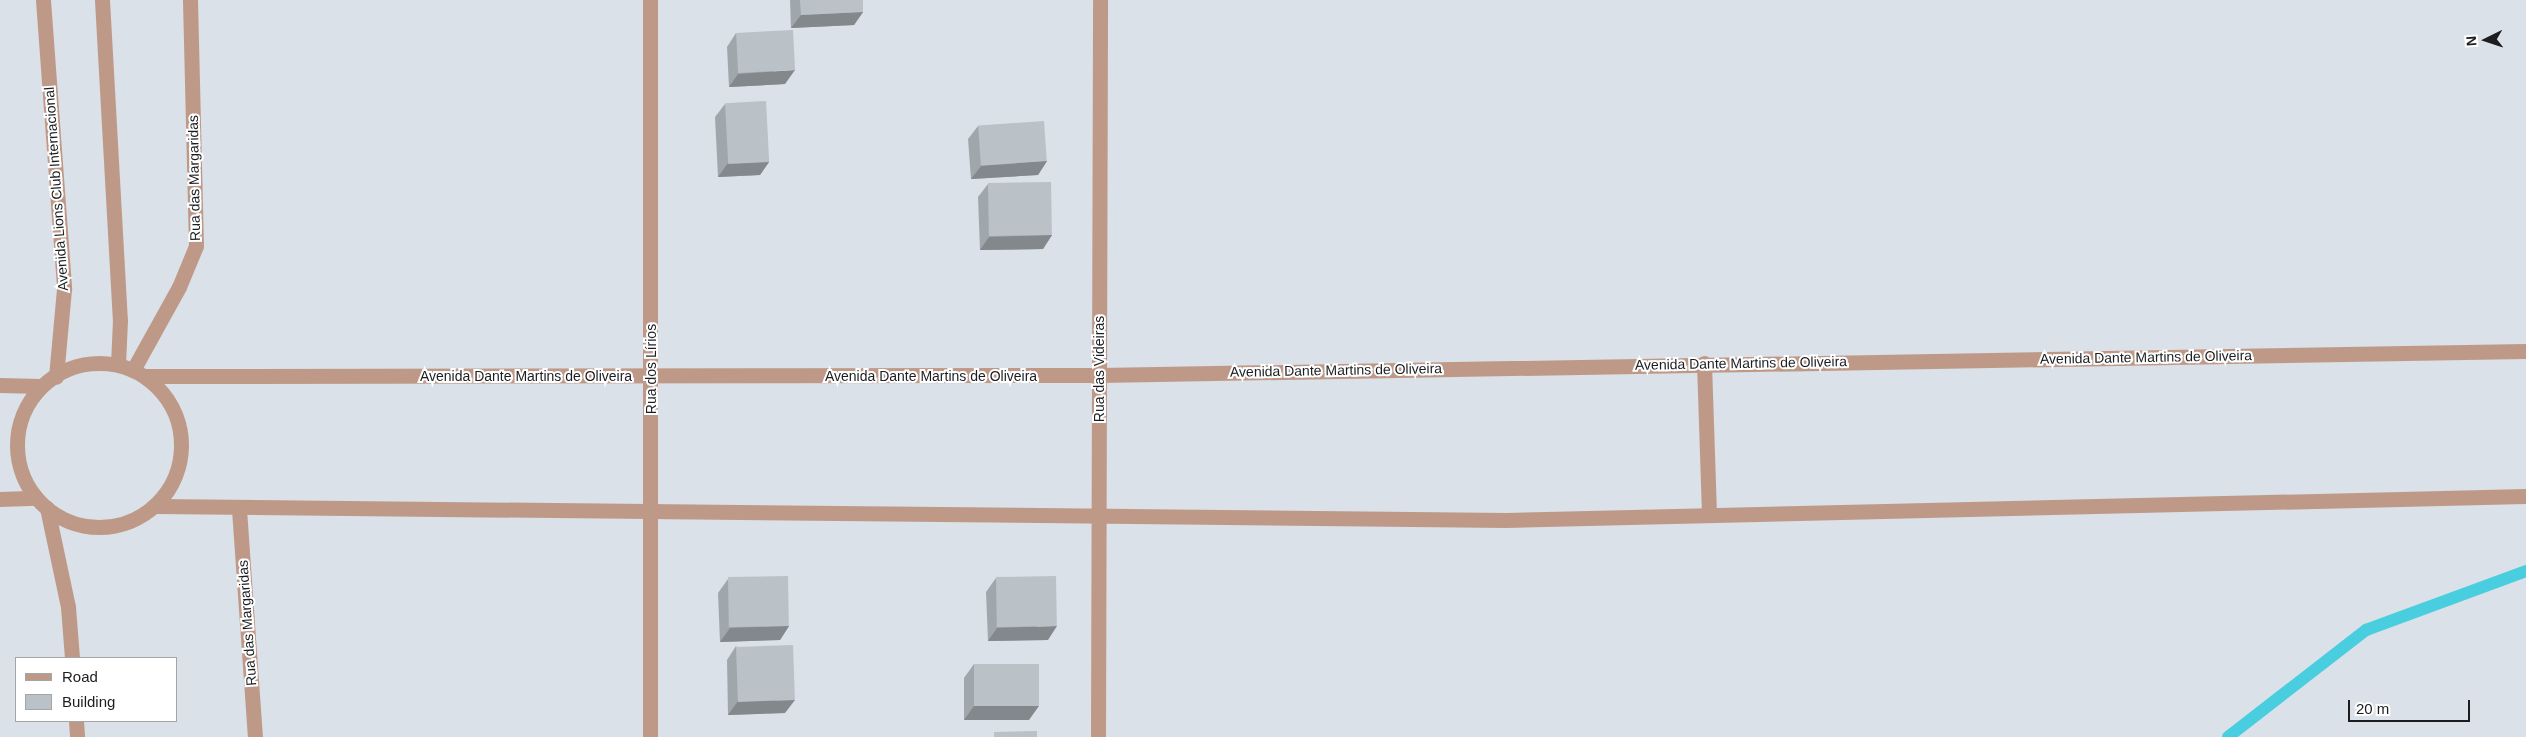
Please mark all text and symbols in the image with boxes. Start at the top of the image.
north arrow [2461,15,2511,65]
text: N [2463,35,2479,47]
street label: Avenida Lions Club Internacional [40,86,72,292]
street label: Rua das Margaridas [185,115,203,241]
street label: Rua das Videiras [1091,316,1107,422]
street label: Rua dos Lírios [643,324,659,414]
street label: Avenida Dante Martins de Oliveira [2040,347,2252,367]
street label: Avenida Dante Martins de Oliveira [1635,353,1847,373]
street label: Avenida Dante Martins de Oliveira [1230,360,1442,380]
street label: Avenida Dante Martins de Oliveira [420,368,632,384]
street label: Avenida Dante Martins de Oliveira [825,368,1037,384]
street label: Rua das Margaridas [234,560,260,686]
legend [15,657,178,722]
text: Road [62,668,98,685]
scale bar [2351,690,2474,722]
text: Building [62,693,115,710]
text: 20 m [2356,700,2389,717]

